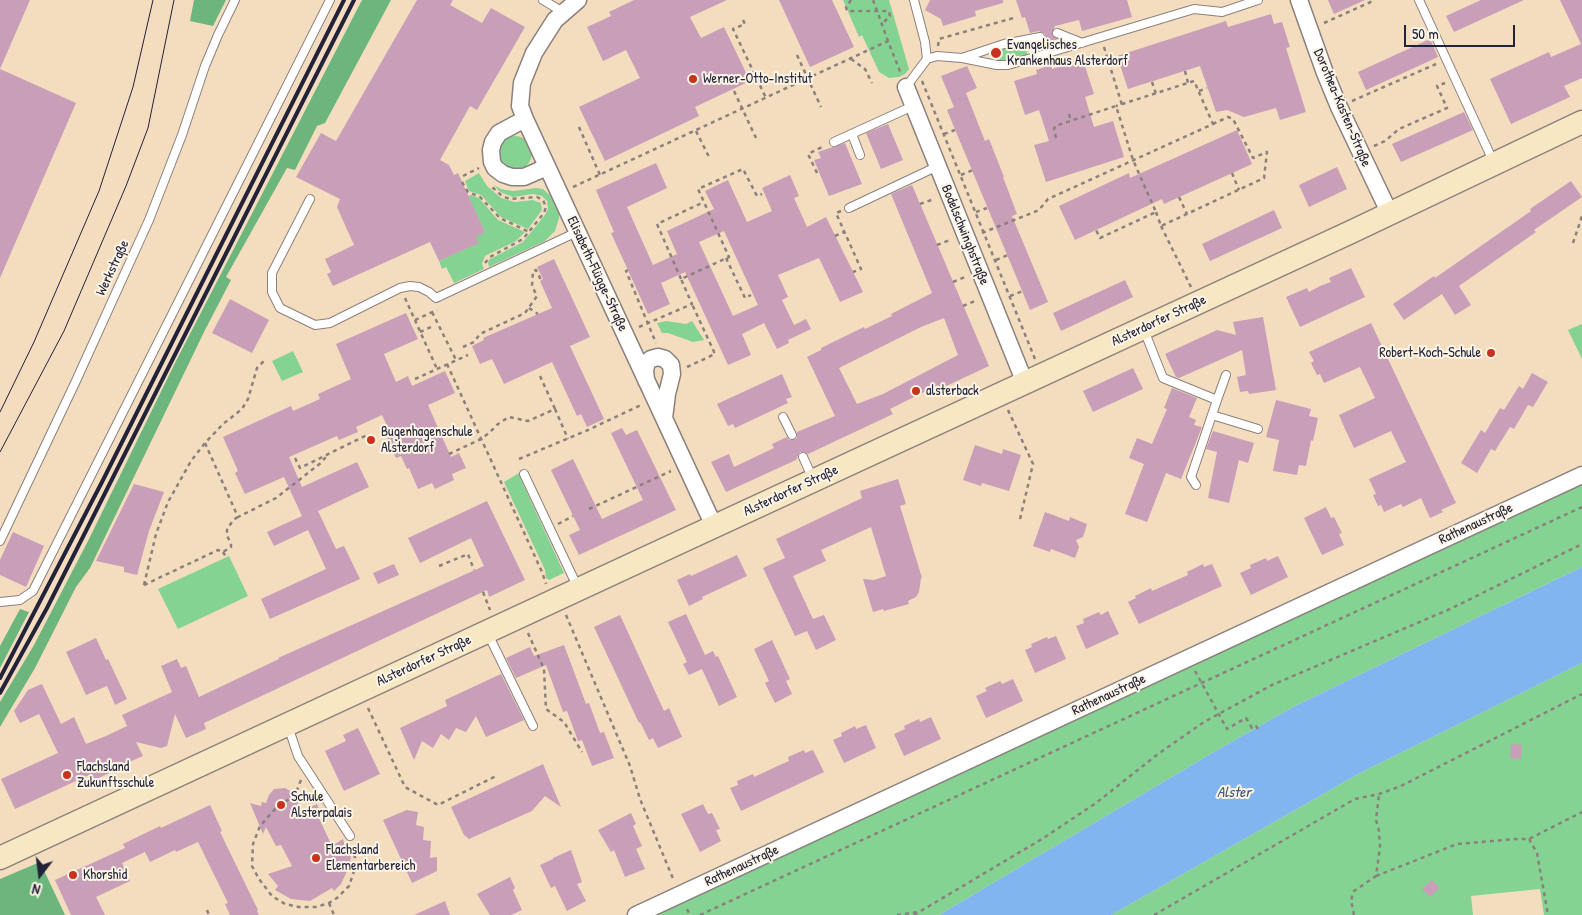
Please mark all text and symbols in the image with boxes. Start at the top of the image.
scale bar [1407,15,1518,47]
text: 50 m [1412,23,1439,44]
place label: Evangelisches Krankenhaus Alsterdorf [1007,37,1128,70]
marker: Evangelisches Krankenhaus Alsterdorf [989,46,1003,60]
street label: Dorothea-Kasten-Straße [1310,47,1374,169]
place label: Werner-Otto-Institut [703,71,812,87]
marker: Werner-Otto-Institut [687,73,699,85]
street label: Bodelschwinghstraße [937,183,993,287]
street label: Elisabeth-Flügge-Straße [563,214,631,334]
street label: Werkstraße [93,238,133,298]
street label: Alsterdorfer Straße [1109,292,1209,350]
place label: Robert-Koch-Schule [1379,345,1481,361]
marker: Robert-Koch-Schule [1485,347,1497,359]
place label: alsterback [926,383,979,399]
marker: alsterback [910,385,922,397]
place label: Bugenhagenschule Alsterdorf [381,424,473,457]
marker: Bugenhagenschule Alsterdorf [365,434,377,446]
street label: Alsterdorfer Straße [741,462,841,520]
street label: Rathenaustraße [1436,500,1516,548]
street label: Alsterdorfer Straße [374,632,474,690]
street label: Rathenaustraße [1069,671,1149,719]
place label: Flachsland Zukunftsschule [77,759,154,792]
marker: Flachsland Zukunftsschule [61,769,73,781]
water label: Alster [1217,784,1251,802]
place label: Schule Alsterpalais [291,789,352,822]
marker: Schule Alsterpalais [275,799,287,811]
place label: Flachsland Elementarbereich [326,842,415,874]
street label: Rathenaustraße [702,842,782,890]
north arrow [15,850,65,900]
marker: Flachsland Elementarbereich [310,852,322,864]
place label: Khorshid [83,867,127,883]
marker: Khorshid [67,869,79,881]
text: N [30,880,42,900]

